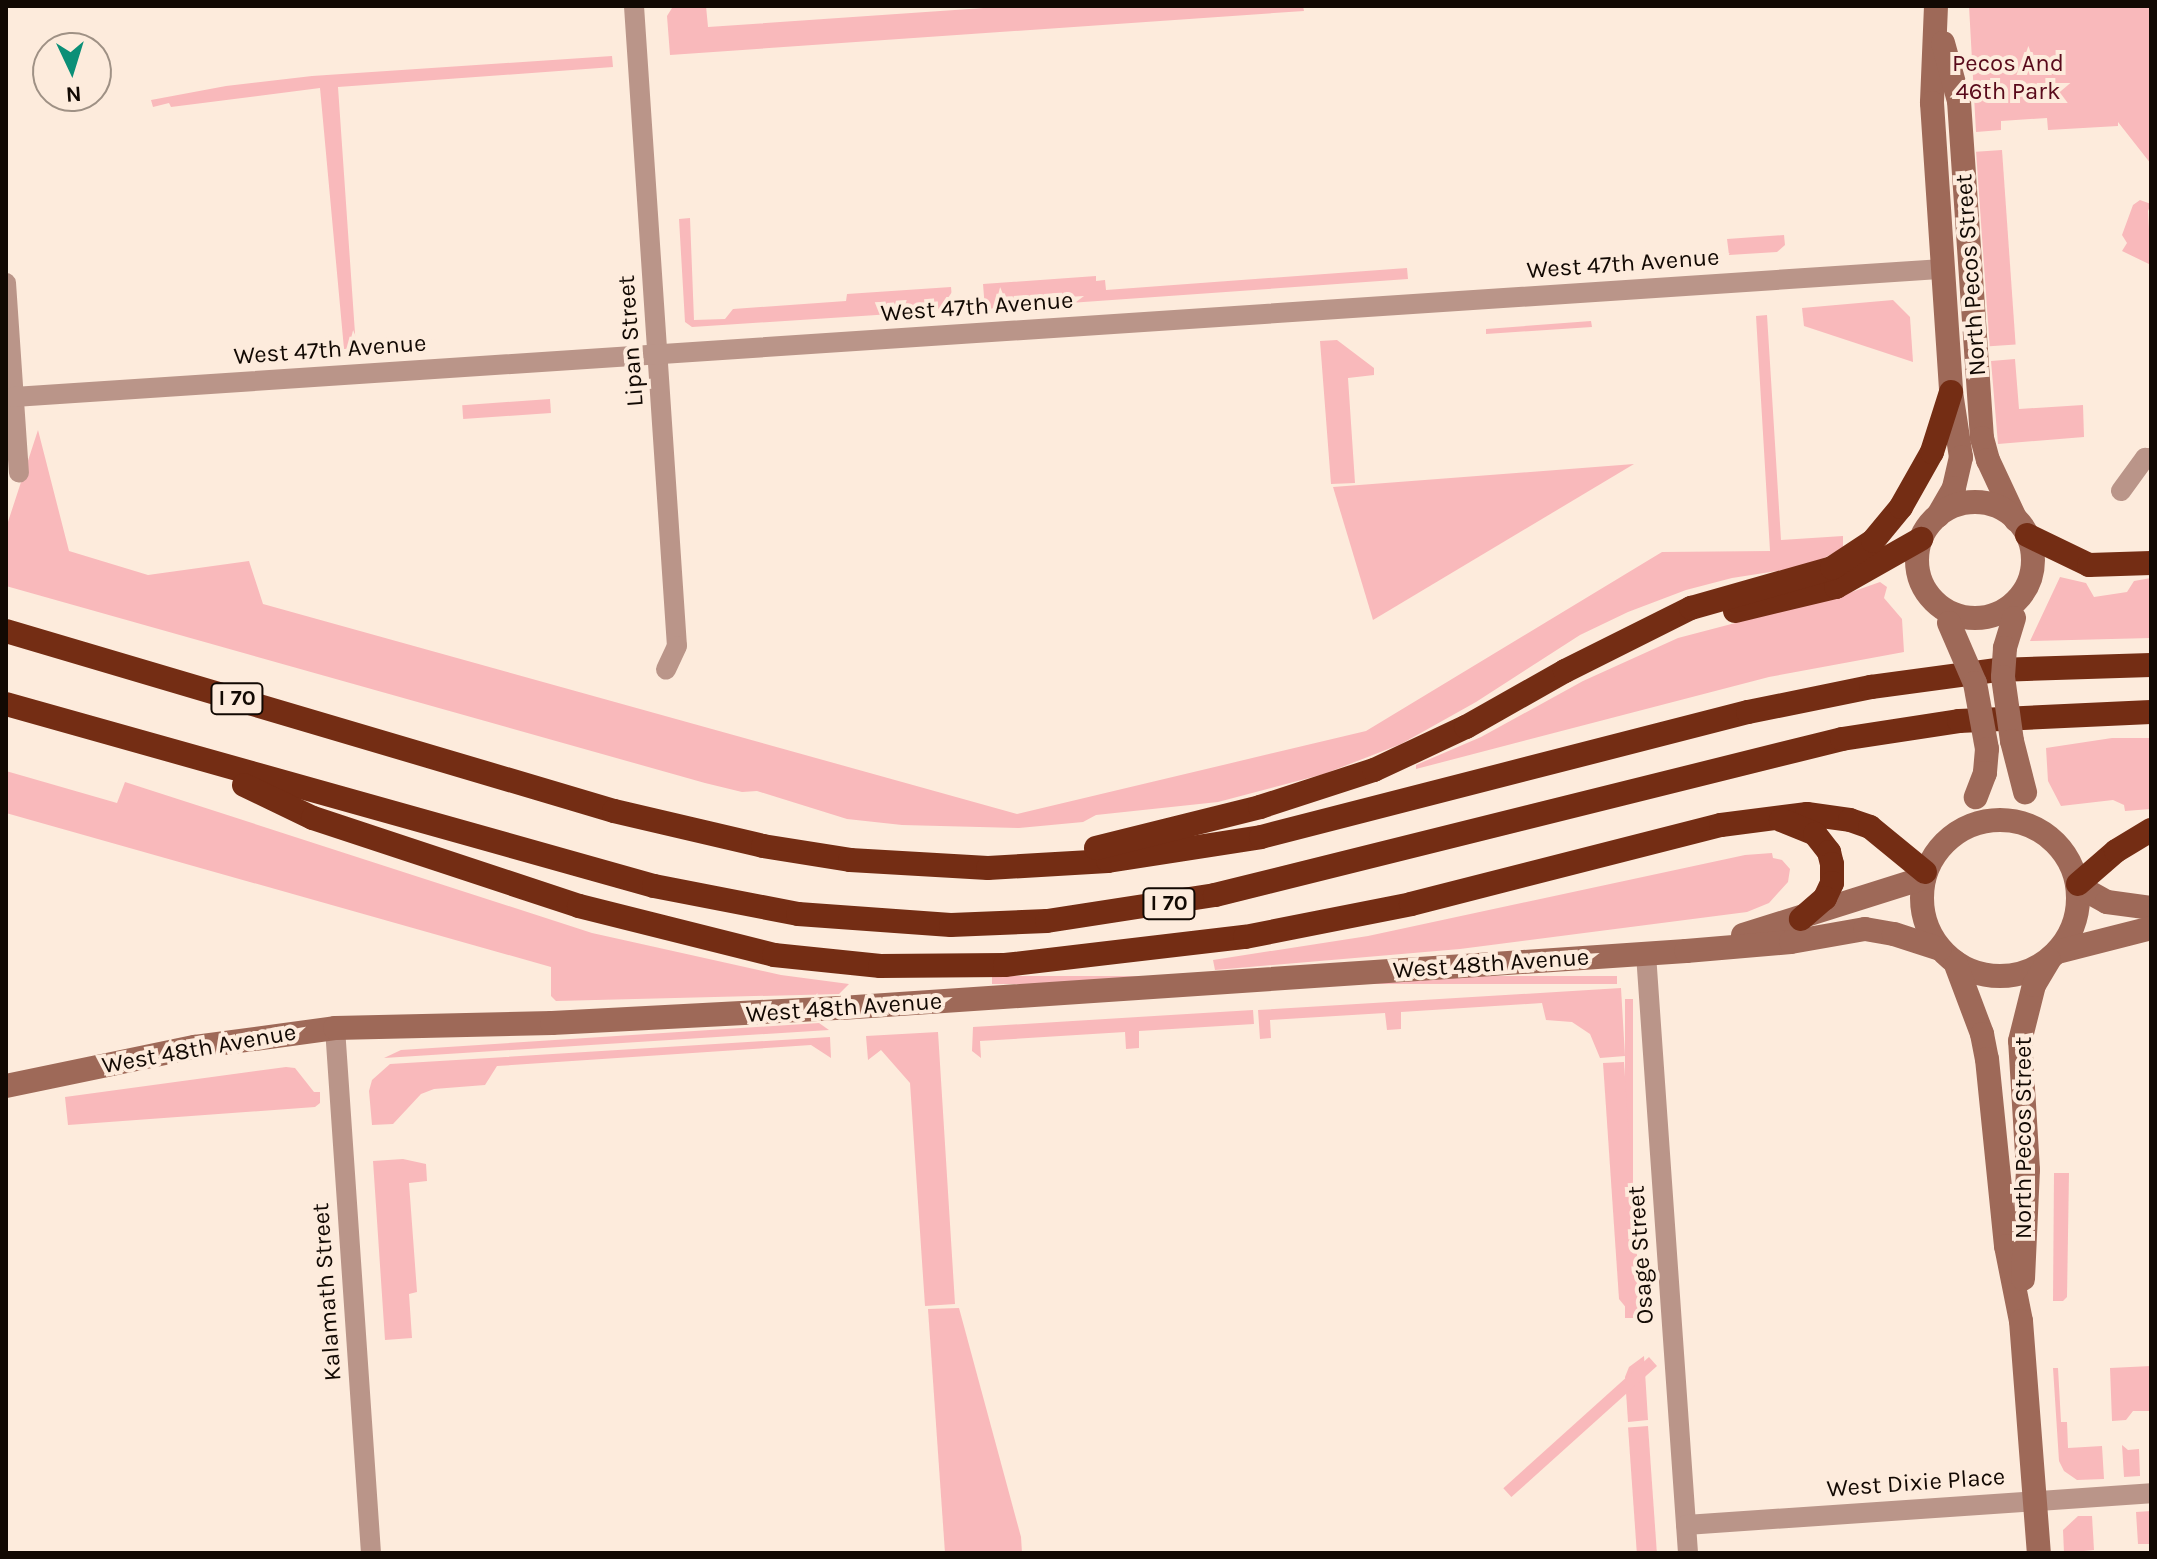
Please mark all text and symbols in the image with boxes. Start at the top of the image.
north arrow [32,32,112,112]
park label: Pecos And 46th Park [1952,50,2064,106]
text: N [65,80,82,107]
street label: North Pecos Street [1950,173,1992,377]
street label: West 47th Avenue [1526,243,1720,285]
street label: Lipan Street [612,274,650,408]
street label: West 47th Avenue [880,286,1074,328]
street label: West 47th Avenue [233,329,427,371]
road number: I 70 [209,681,265,717]
road number: I 70 [1141,886,1197,922]
street label: West 48th Avenue [1392,943,1590,985]
street label: West 48th Avenue [745,987,943,1029]
street label: West 48th Avenue [100,1018,298,1080]
street label: North Pecos Street [2010,1037,2038,1239]
street label: Osage Street [1622,1185,1660,1325]
street label: Kalamath Street [306,1202,348,1382]
street label: West Dixie Place [1826,1462,2006,1504]

